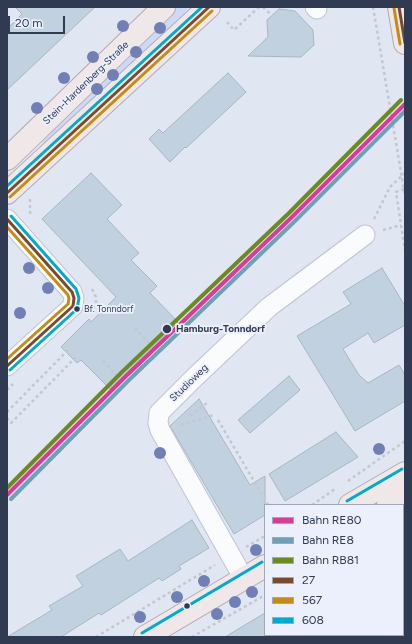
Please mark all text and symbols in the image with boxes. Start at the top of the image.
scale bar [10,8,67,34]
text: 20 m [15,16,43,30]
street label: Stein-Hardenberg-Straße [41,39,131,127]
marker: Bf. Tonndorf [72,304,82,314]
place label: Bf. Tonndorf [84,304,133,314]
marker: Hamburg-Tonndorf [161,323,173,335]
place label: Hamburg-Tonndorf [176,323,265,335]
street label: Studioweg [167,362,211,404]
legend [264,504,404,636]
text: Bahn RE80 [302,513,362,527]
text: Bahn RE8 [302,533,354,547]
text: Bahn RB81 [302,553,359,567]
text: 27 [302,573,315,587]
text: 567 [302,593,322,607]
unlabelled marker [182,601,192,611]
text: 608 [302,613,324,627]

